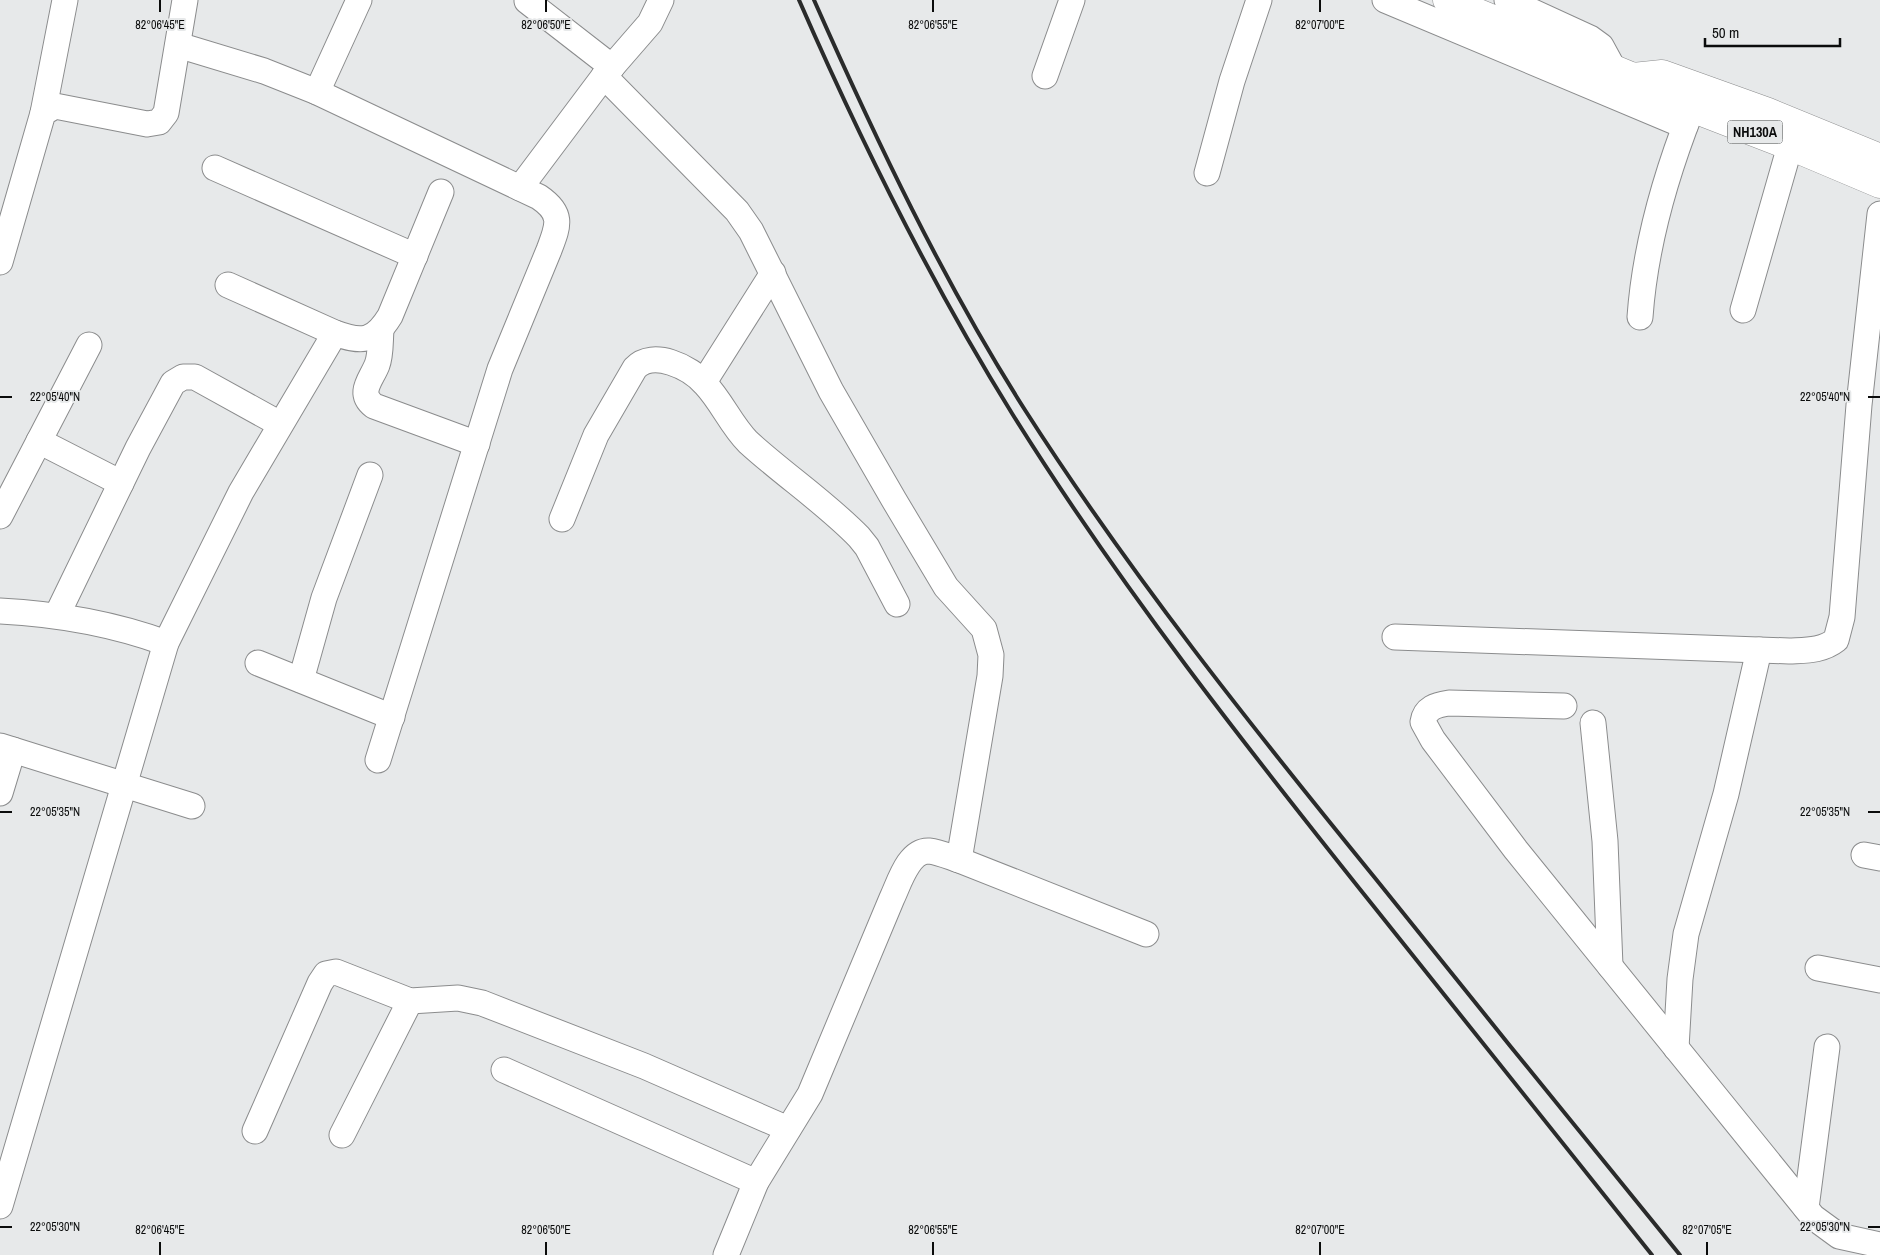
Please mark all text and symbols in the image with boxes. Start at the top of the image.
scale bar [1705,15,1840,47]
text: 82°06'45"E [135,17,185,33]
text: 82°06'50"E [521,17,571,33]
text: 82°06'55"E [908,17,958,33]
text: 82°07'00"E [1295,17,1345,33]
text: 50 m [1712,22,1739,43]
road number: NH130A [1728,120,1782,144]
text: 22°05'40"N [30,389,80,405]
text: 22°05'40"N [1800,389,1850,405]
text: 22°05'35"N [30,804,80,820]
text: 22°05'35"N [1800,804,1850,820]
text: 22°05'30"N [30,1219,80,1235]
text: 22°05'30"N [1800,1219,1850,1235]
text: 82°06'45"E [135,1222,185,1238]
text: 82°06'50"E [521,1222,571,1238]
text: 82°06'55"E [908,1222,958,1238]
text: 82°07'00"E [1295,1222,1345,1238]
text: 82°07'05"E [1682,1222,1732,1238]

